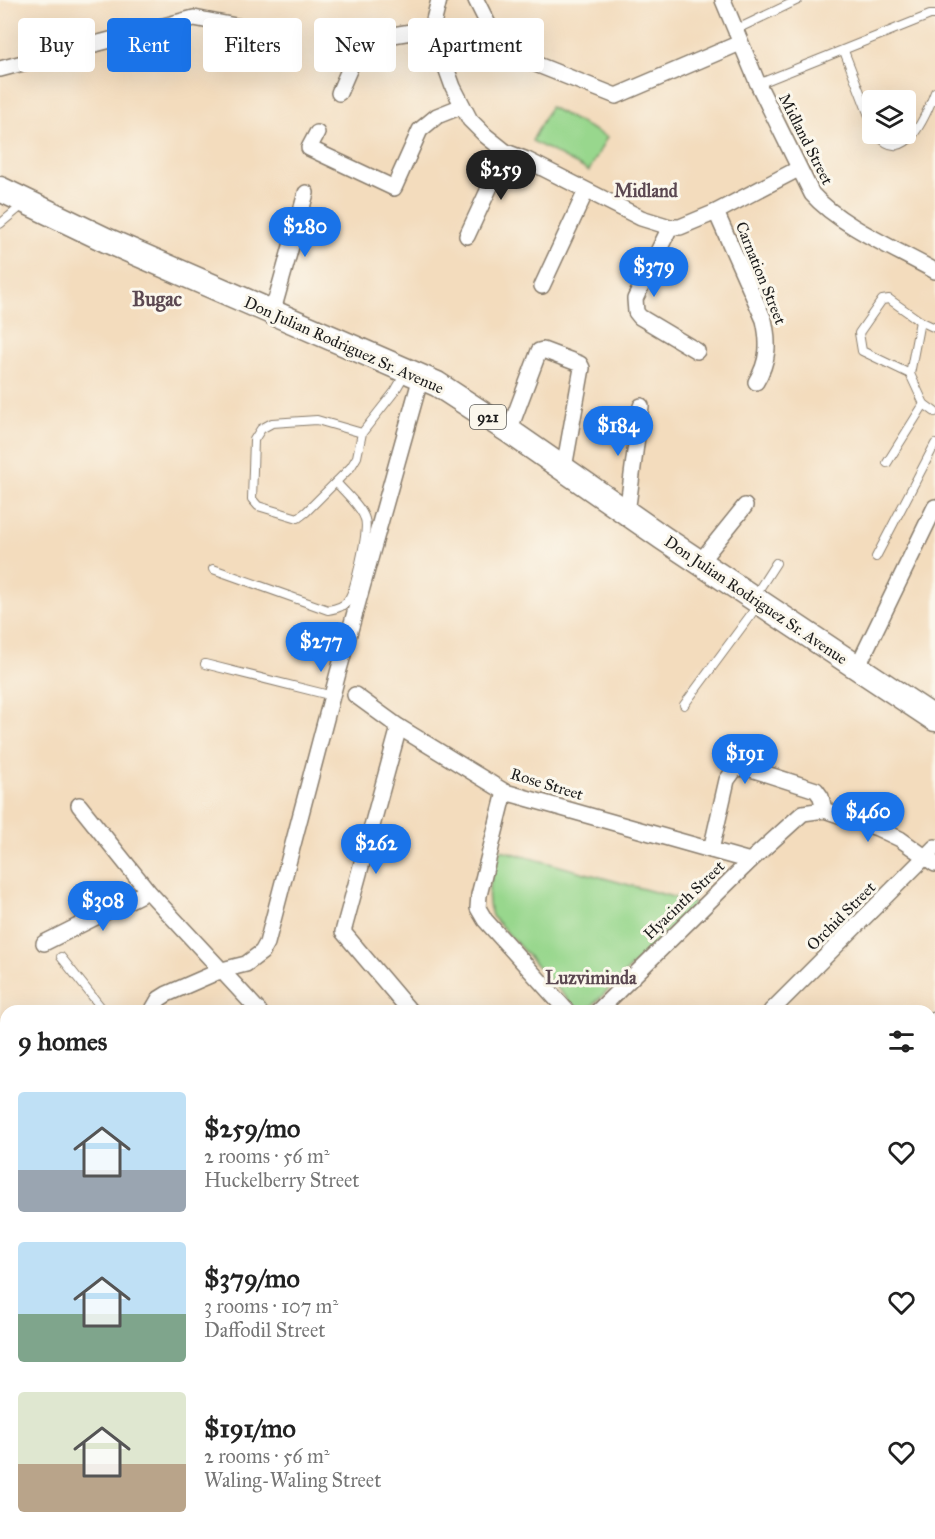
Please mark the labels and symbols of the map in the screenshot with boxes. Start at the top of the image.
street label: Midland Street [775,90,837,188]
pin: $259 [465,150,537,201]
district label: Midland [614,180,679,202]
pin: $280 [269,207,341,258]
street label: Carnation Street [732,219,790,327]
pin: $379 [618,247,690,298]
district label: Bugac [132,287,183,312]
street label: Don Julian Rodriguez Sr. Avenue [241,292,447,399]
road number: 921 [470,405,506,429]
pin: $184 [582,406,654,457]
street label: Don Julian Rodriguez Sr. Avenue [661,532,851,669]
pin: $277 [285,622,357,673]
pin: $191 [709,734,781,785]
street label: Rose Street [508,764,586,804]
pin: $460 [832,792,904,843]
pin: $262 [340,824,412,875]
street label: Hyacinth Street [640,856,729,943]
street label: Orchid Street [803,877,880,954]
pin: $308 [67,881,139,932]
district label: Luzviminda [545,967,637,989]

